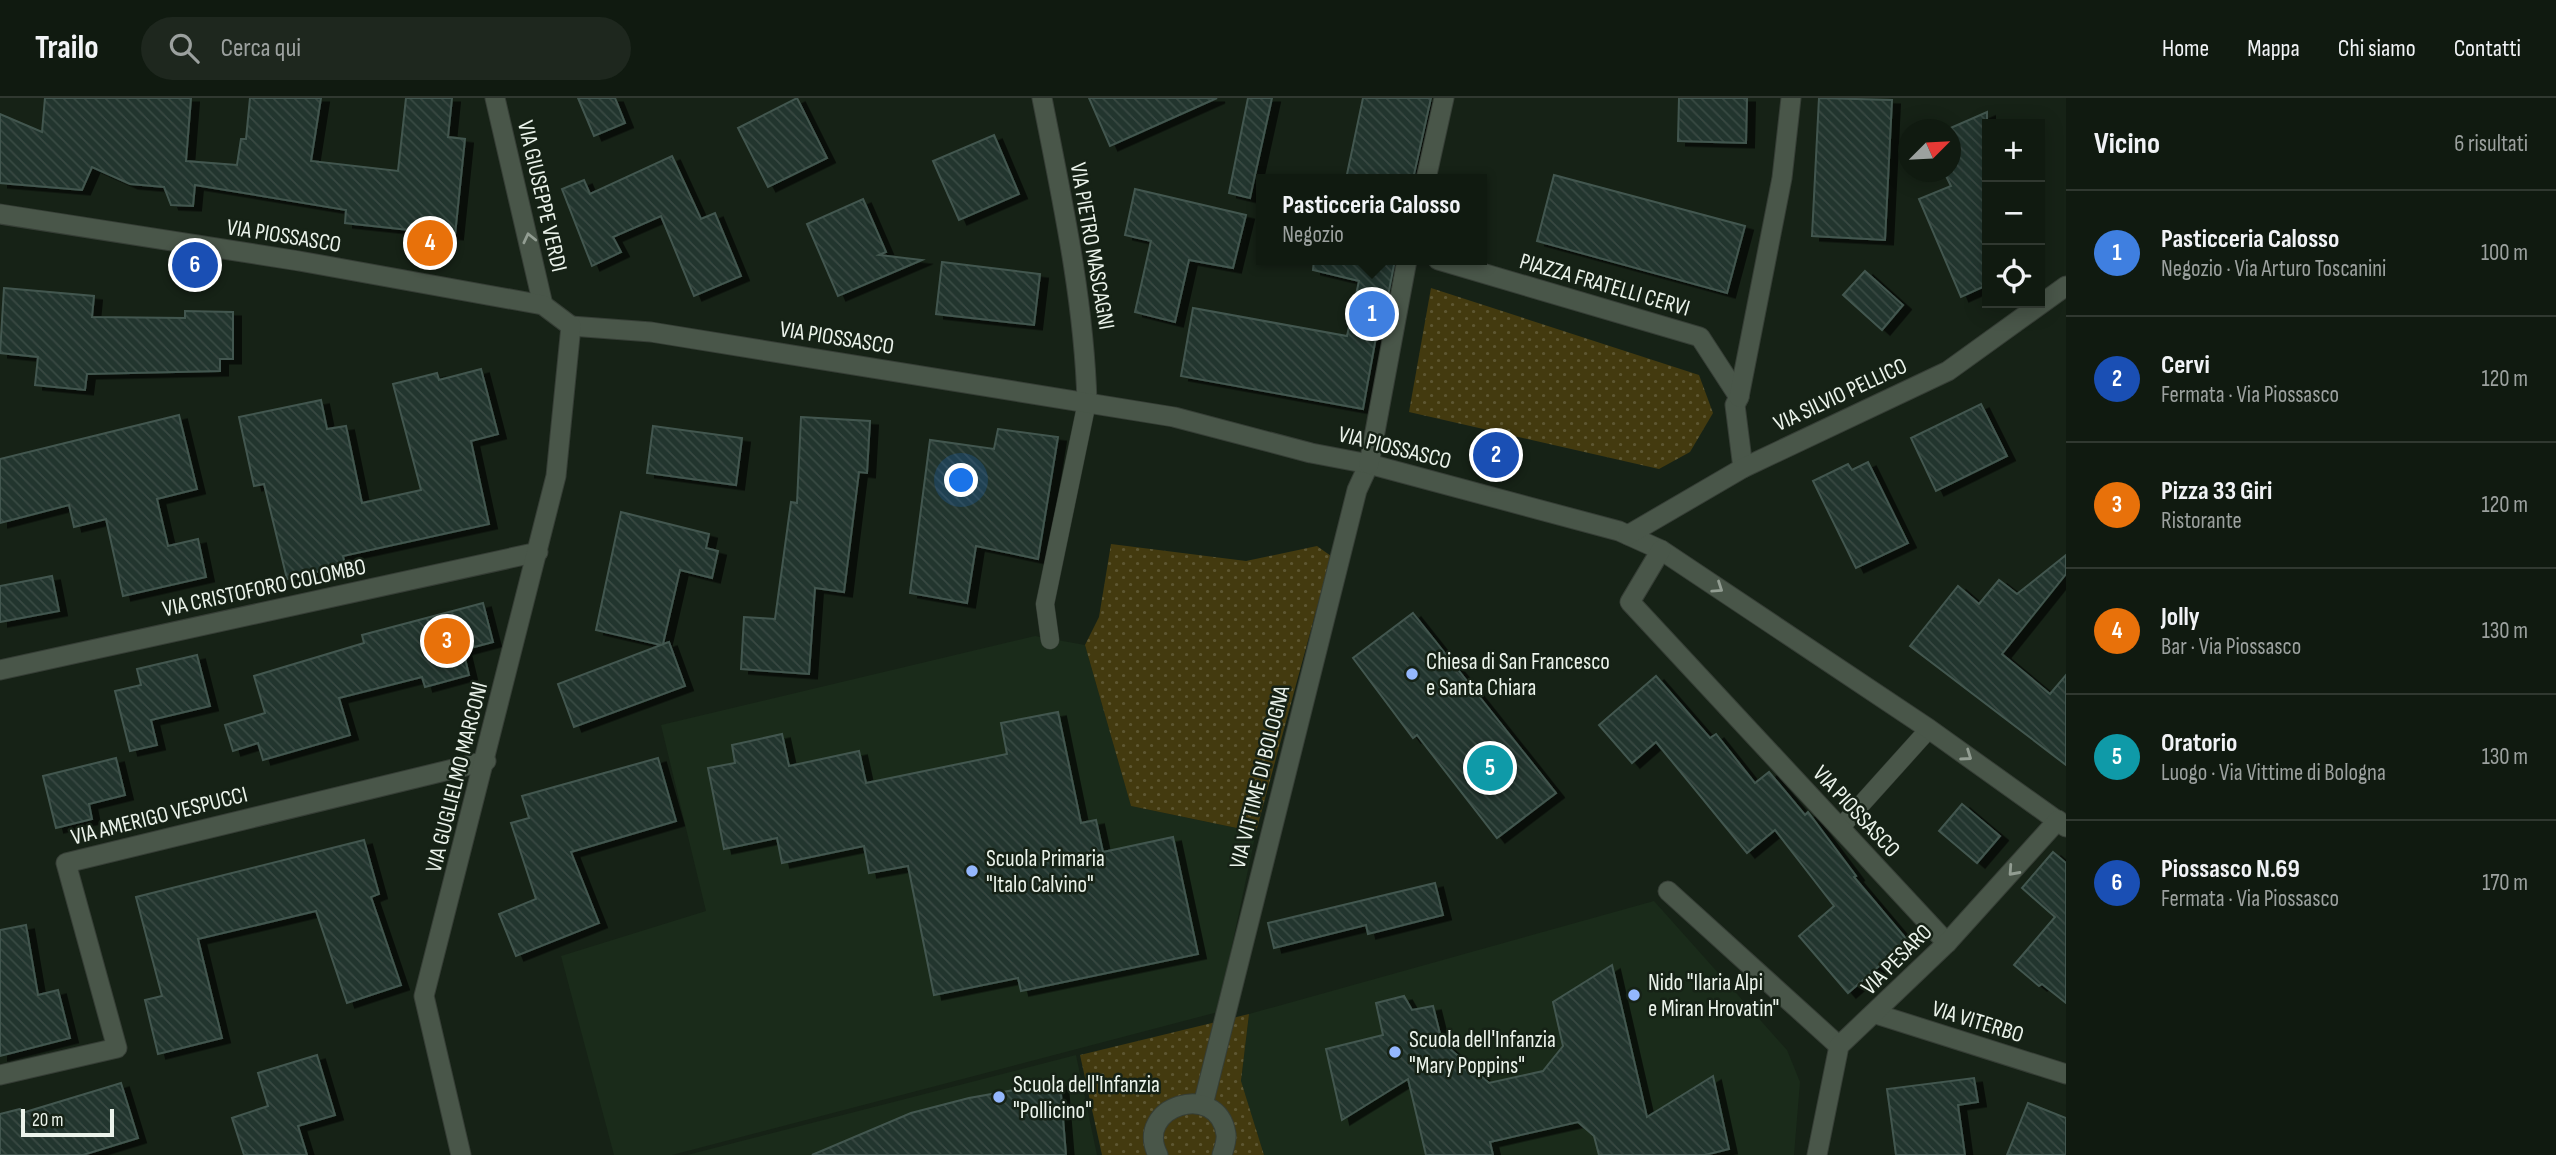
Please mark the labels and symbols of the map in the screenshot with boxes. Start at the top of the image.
street label: VIA GIUSEPPE VERDI [511,118,573,275]
north arrow [1898,119,1961,182]
street label: VIA PIETRO MASCAGNI [1064,160,1120,332]
street label: VIA PIOSSASCO [225,213,343,259]
pin: 4 [407,217,453,269]
one-way arrow [522,232,537,244]
pin: 6 [172,239,218,291]
street label: PIAZZA FRATELLI CERVI [1516,247,1693,323]
pin: 1 [1349,288,1395,340]
street label: VIA PIOSSASCO [778,315,896,361]
street label: VIA SILVIO PELLICO [1769,352,1911,438]
street label: VIA PIOSSASCO [1335,420,1454,476]
pin: 2 [1473,429,1519,481]
your location [944,463,978,497]
street label: VIA CRISTOFORO COLOMBO [160,553,369,623]
one-way arrow [1710,580,1723,593]
pin: 3 [424,615,470,667]
place label: Chiesa di San Francesco e Santa Chiara [1426,648,1610,702]
marker: Chiesa di San Francesco e Santa Chiara [1404,666,1420,682]
street label: VIA GUGLIELMO MARCONI [420,679,494,875]
street label: VIA VITTIME DI BOLOGNA [1224,683,1296,872]
pin: 5 [1467,742,1513,794]
one-way arrow [1959,748,1972,760]
street label: VIA PIOSSASCO [1807,760,1906,863]
street label: VIA AMERIGO VESPUCCI [68,781,250,851]
place label: Scuola Primaria "Italo Calvino" [986,845,1105,899]
marker: Scuola Primaria "Italo Calvino" [964,863,980,879]
one-way arrow [2008,863,2021,876]
street label: VIA PESARO [1855,918,1938,1001]
place label: Nido "Ilaria Alpi e Miran Hrovatin" [1648,969,1779,1023]
marker: Nido "Ilaria Alpi e Miran Hrovatin" [1626,987,1642,1003]
street label: VIA VITERBO [1928,995,2027,1049]
place label: Scuola dell'Infanzia "Mary Poppins" [1409,1026,1556,1080]
marker: Scuola dell'Infanzia "Mary Poppins" [1387,1044,1403,1060]
place label: Scuola dell'Infanzia "Pollicino" [1013,1071,1160,1125]
marker: Scuola dell'Infanzia "Pollicino" [991,1089,1007,1105]
scale bar [21,1106,114,1138]

